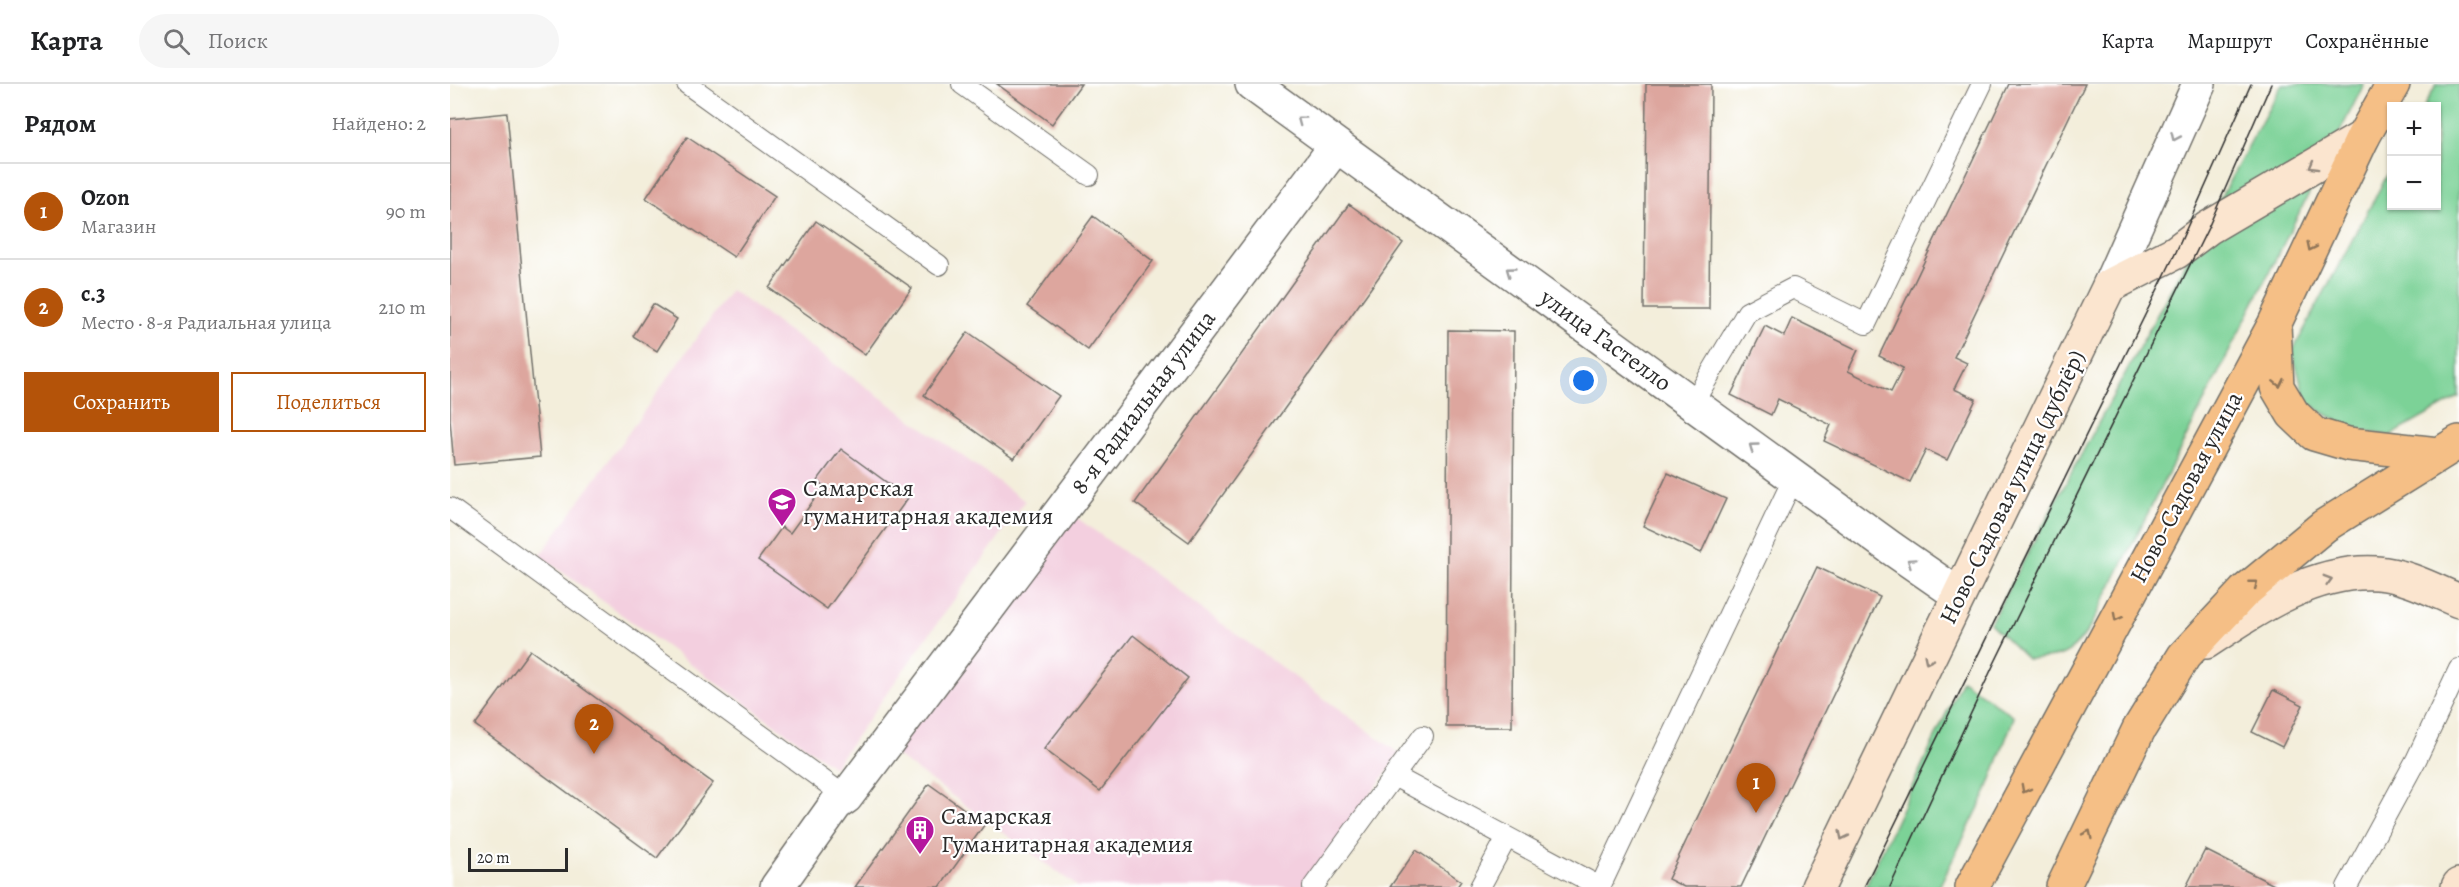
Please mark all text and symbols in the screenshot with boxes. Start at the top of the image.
search box [139,14,559,68]
text: Карта [30,22,103,60]
icon: search [160,25,193,58]
text: Поиск [208,26,268,56]
text: Карта [2101,27,2154,55]
text: Маршрут [2187,27,2272,55]
text: Сохранённые [2305,27,2429,55]
map controls [2387,102,2441,210]
button: + [2387,102,2441,156]
text: Рядом [24,106,96,141]
text: Найдено: 2 [331,110,426,137]
one-way arrow [1297,116,1308,127]
one-way arrow [2171,131,2183,142]
button: − [2387,156,2441,210]
one-way arrow [2309,159,2319,171]
text: Ozon [81,183,130,213]
text: 1 [40,198,47,225]
text: 90 m [386,198,426,225]
text: Магазин [81,213,156,240]
one-way arrow [2307,240,2319,251]
one-way arrow [1506,268,1517,279]
text: с.3 [81,279,106,309]
street label: улица Гастелло [1533,281,1678,399]
text: 2 [39,294,48,321]
text: 210 m [378,294,426,321]
street label: 8-я Радиальная улица [1063,304,1223,500]
text: Место · 8-я Радиальная улица [81,309,332,336]
street label: Ново-Садовая улица (дублёр) [1932,345,2092,629]
your location [1569,366,1598,395]
button: Сохранить [24,372,219,432]
button: Поделиться [231,372,426,432]
one-way arrow [2271,378,2284,388]
street label: Ново-Садовая улица [2122,386,2250,588]
one-way arrow [1749,444,1760,455]
place label: Самарская гуманитарная академия [803,472,1053,532]
school or university icon: Самарская гуманитарная академия [766,486,798,528]
one-way arrow [1907,558,1918,569]
one-way arrow [2322,575,2332,587]
one-way arrow [2247,580,2258,591]
one-way arrow [2113,611,2124,621]
one-way arrow [1923,654,1935,665]
pin: 2 [574,704,614,754]
pin: 1 [1736,764,1776,813]
one-way arrow [2021,782,2032,793]
place label: Самарская Гуманитарная академия [941,800,1193,860]
building icon: Самарская Гуманитарная академия [904,814,936,856]
one-way arrow [1838,829,1850,840]
one-way arrow [2081,830,2093,841]
scale bar [468,845,568,872]
text: 20 m [477,847,510,869]

